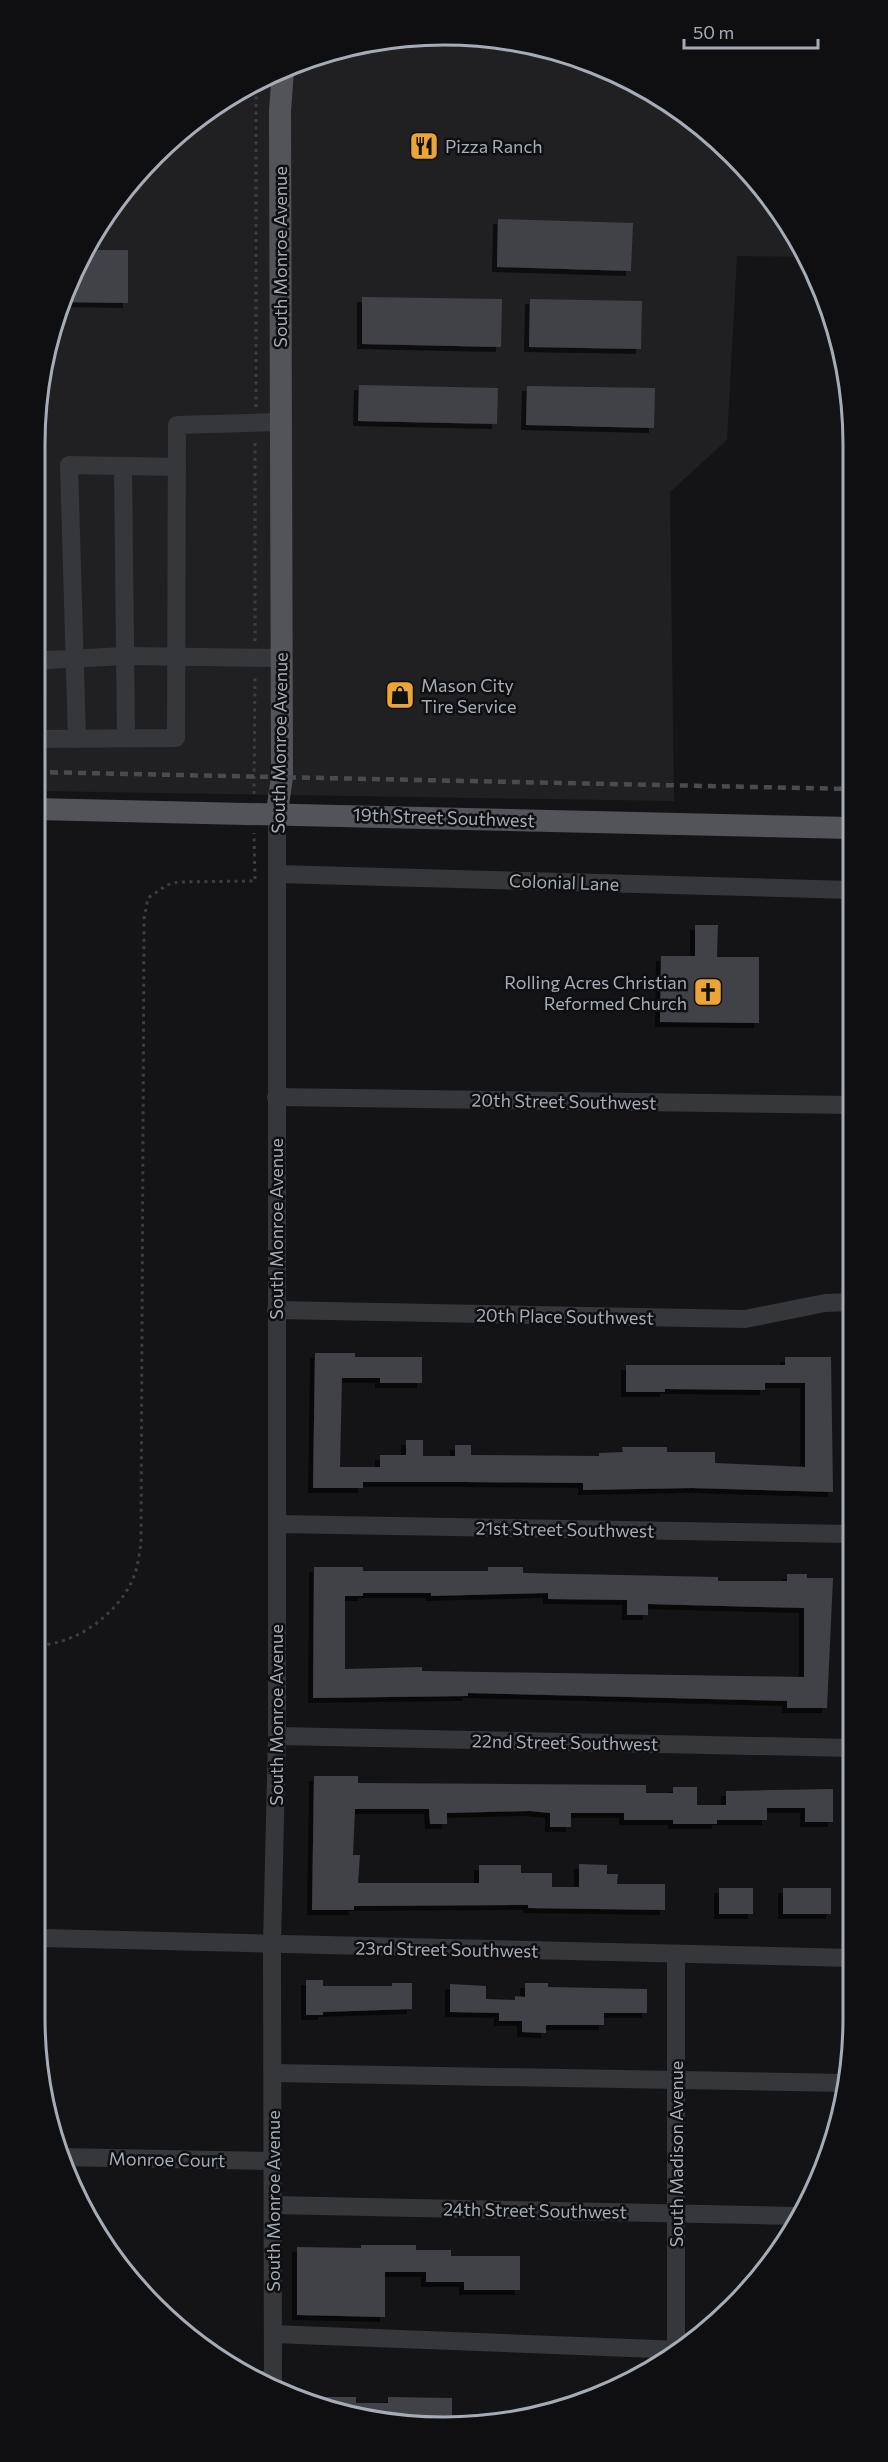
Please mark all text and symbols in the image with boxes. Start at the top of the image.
scale bar [684,12,818,50]
text: 50 m [693,21,734,43]
restaurant icon: Pizza Ranch [408,130,440,162]
place label: Pizza Ranch [445,135,543,157]
street label: South Monroe Avenue [269,166,291,348]
street label: South Monroe Avenue [266,652,292,834]
place label: Mason City Tire Service [421,674,517,717]
shop icon: Mason City Tire Service [384,679,416,711]
street label: 19th Street Southwest [353,803,535,831]
street label: Colonial Lane [508,869,620,895]
place label: Rolling Acres Christian Reformed Church [504,971,687,1014]
church icon: Rolling Acres Christian Reformed Church [692,976,724,1008]
street label: 20th Street Southwest [471,1088,657,1114]
street label: South Monroe Avenue [265,1138,287,1320]
street label: 20th Place Southwest [476,1303,654,1329]
street label: 21st Street Southwest [475,1516,655,1542]
street label: South Monroe Avenue [265,1624,287,1806]
street label: 22nd Street Southwest [472,1729,658,1755]
street label: 23rd Street Southwest [355,1936,539,1962]
street label: South Madison Avenue [665,2061,687,2247]
street label: South Monroe Avenue [262,2110,284,2292]
street label: Monroe Court [109,2147,225,2171]
street label: 24th Street Southwest [443,2197,627,2223]

